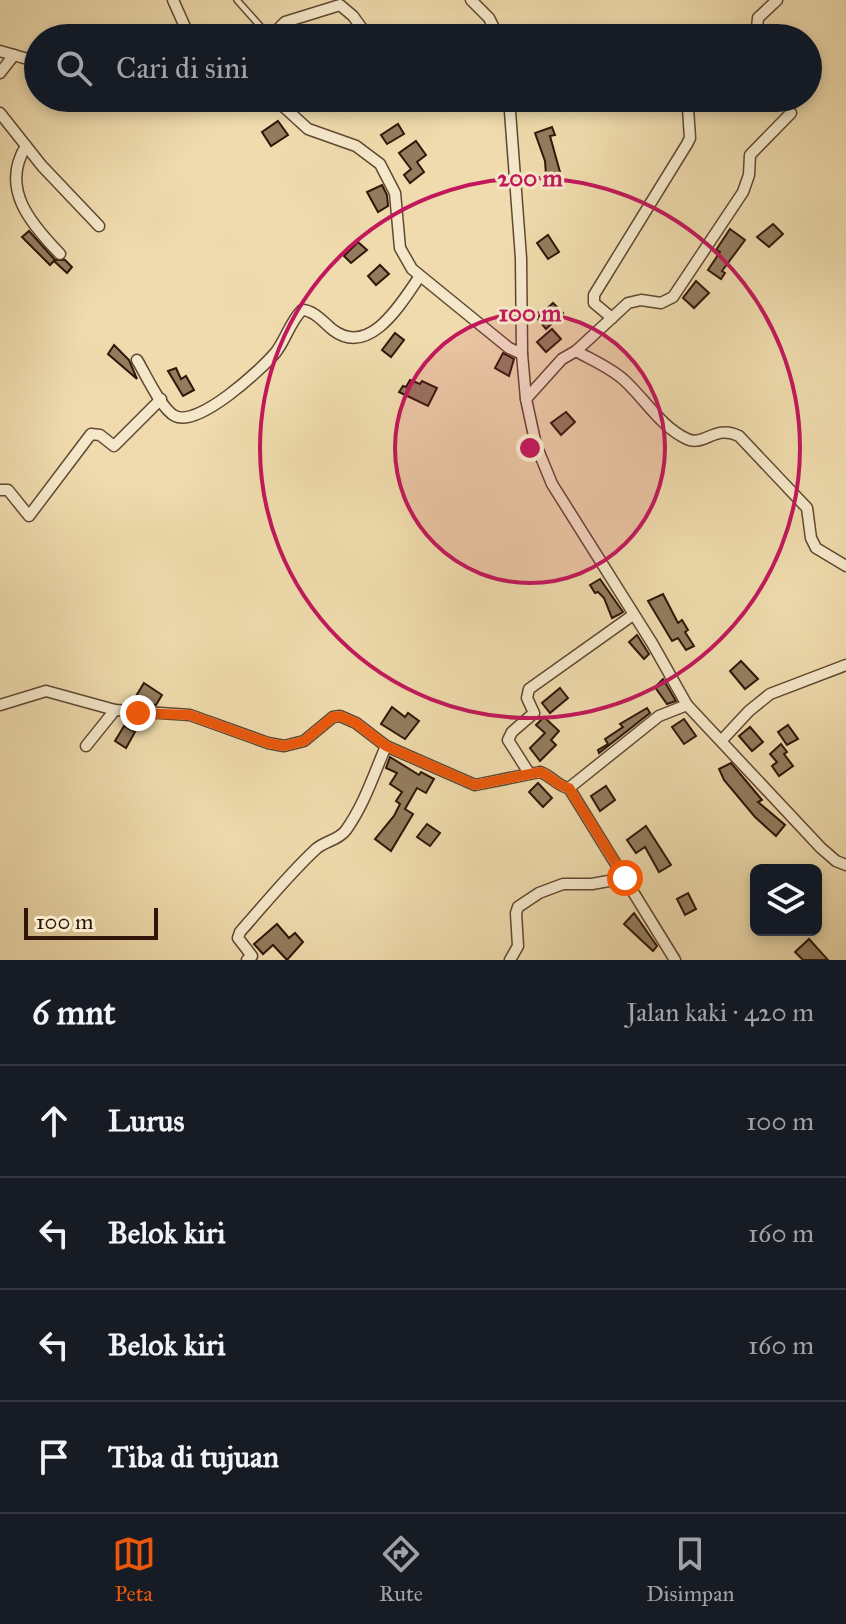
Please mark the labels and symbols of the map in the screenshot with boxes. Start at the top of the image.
text: 200 m [497,163,563,193]
text: 100 m [499,298,562,328]
centre of rings [516,434,544,462]
route end [120,695,156,731]
route start [607,860,643,896]
scale bar [24,904,158,940]

